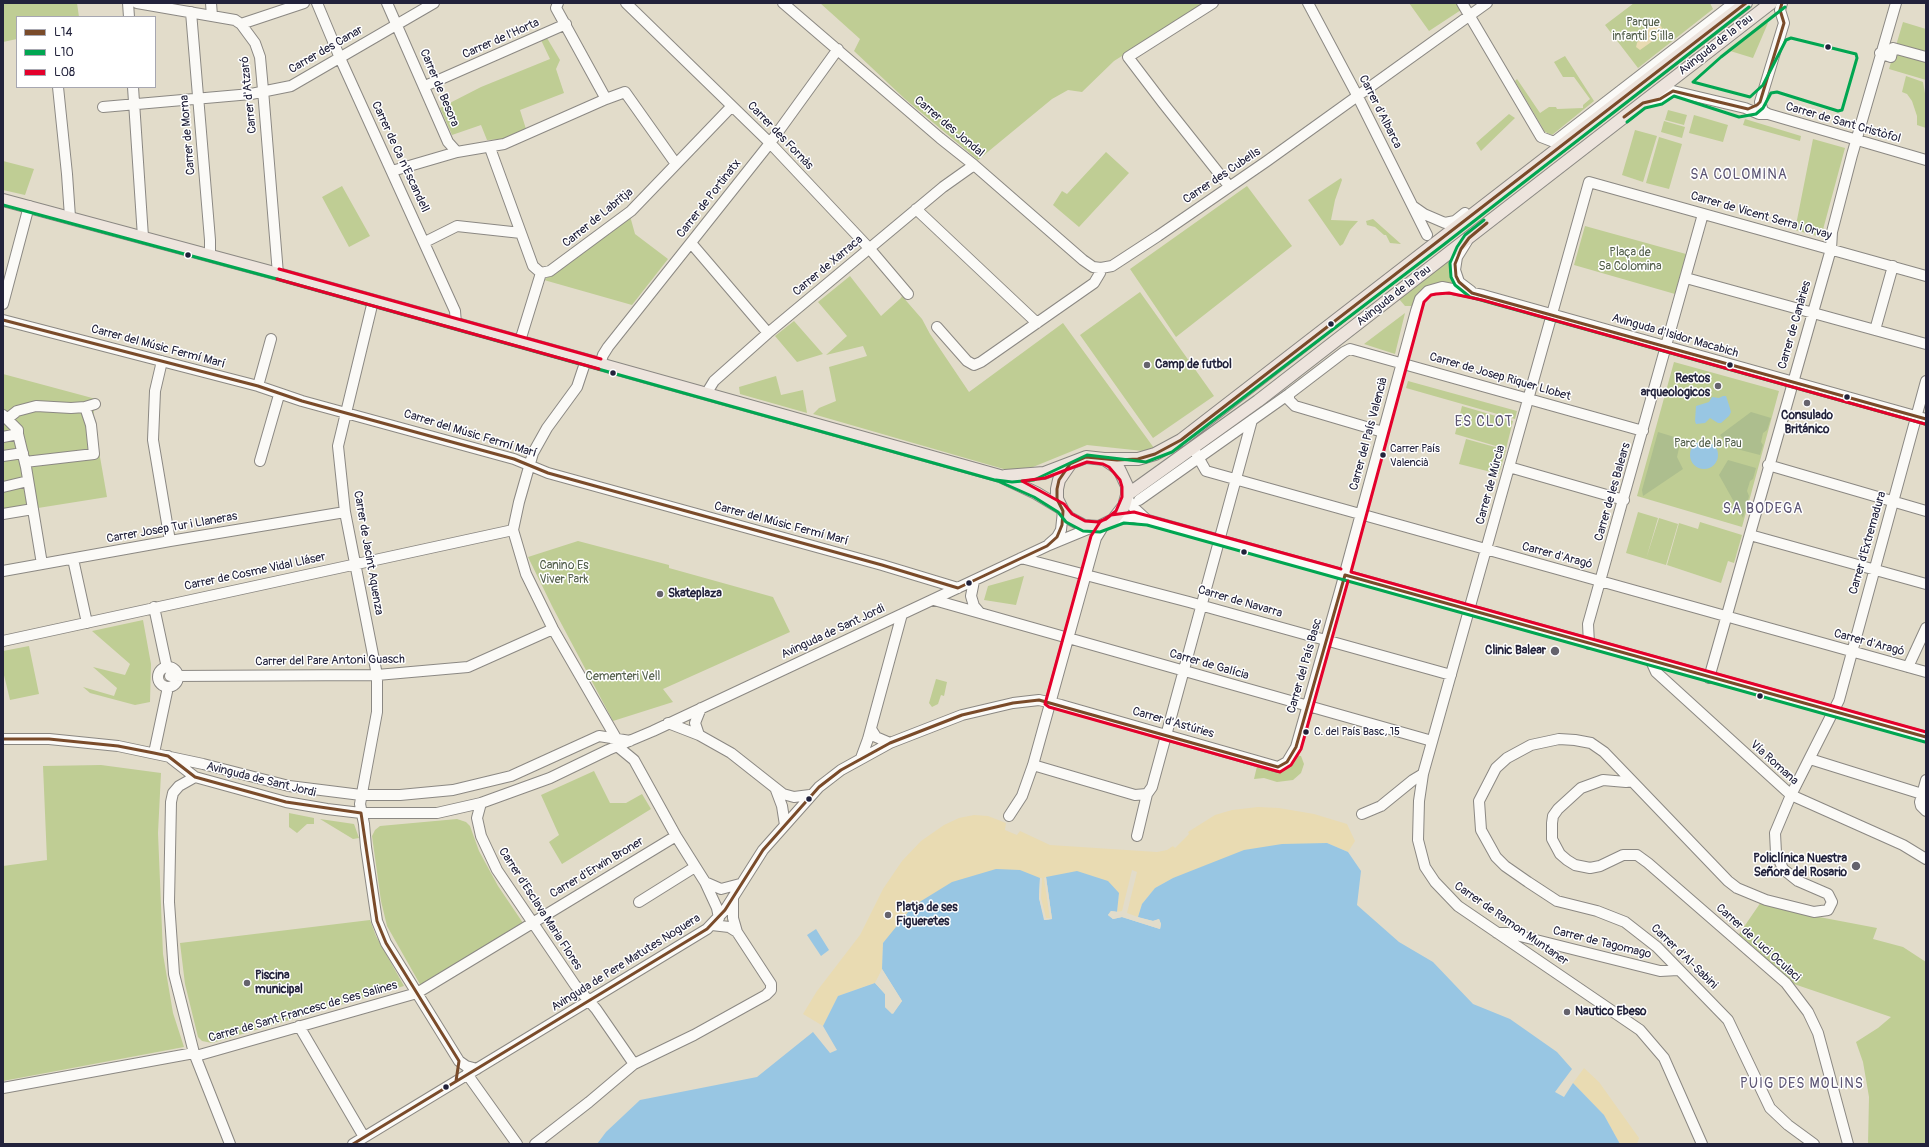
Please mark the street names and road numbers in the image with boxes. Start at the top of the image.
street label: Avinguda de la Pau [1676,11,1756,79]
street label: Carrer de l'Horta [460,16,542,62]
street label: Carrer des Canar [286,23,366,77]
street label: Carrer de Besora [416,47,462,129]
street label: Carrer d'Atzaró [238,56,260,134]
street label: Carrer d'Albarca [1355,73,1405,151]
street label: Carrer des Jondal [911,93,987,161]
street label: Carrer de Morna [177,94,199,176]
street label: Carrer de Ca n'Escandell [368,99,432,215]
street label: Carrer des Fornàs [744,99,816,173]
street label: Carrer de Sant Cristòfol [1784,100,1902,146]
street label: Carrer des Cubells [1181,145,1263,207]
street label: Carrer de Portinatx [674,157,744,241]
street label: Carrer de Labritja [560,185,636,251]
street label: Carrer de Vicent Serra i Orvay [1689,189,1833,243]
street label: Carrer de Xarraca [790,233,866,299]
street label: Avinguda de la Pau [1354,262,1434,330]
street label: Carrer de Canàries [1776,279,1814,371]
street label: Avinguda d'Isidor Macabich [1610,311,1740,361]
street label: Carrer del Músic Fermí Marí [89,322,227,372]
street label: Carrer de Josep Riquer Llobet [1428,350,1572,404]
street label: Carrer del País Valencià [1347,376,1391,492]
street label: Carrer del Músic Fermí Marí [402,407,538,461]
street label: Carrer de les Balears [1592,441,1634,543]
street label: Carrer de Múrcia [1473,444,1509,526]
street label: Carrer de Jacint Aquenza [350,490,386,616]
street label: Carrer d'Extremadura [1846,490,1890,596]
street label: Carrer del Músic Fermí Marí [712,499,850,549]
street label: Carrer Josep Tur i Llaneras [105,509,239,547]
street label: Carrer d'Aragó [1520,540,1594,572]
street label: Carrer de Cosme Vidal Lláser [183,550,327,594]
street label: Carrer de Navarra [1196,583,1284,621]
street label: Avinguda de Sant Jordi [779,602,887,662]
street label: Carrer del País Basc [1285,617,1325,715]
street label: Carrer d'Aragó [1832,627,1906,659]
street label: Carrer de Galícia [1168,647,1250,683]
street label: Carrer del Pare Antoni Guasch [255,652,405,670]
street label: Carrer d'Astúries [1131,704,1215,742]
street label: Vía Romana [1747,738,1801,788]
street label: Avinguda de Sant Jordi [205,759,317,801]
street label: Carrer d'Erwin Broner [548,834,646,902]
street label: Carrer d'Esclava Maria Flores [495,845,585,973]
street label: Carrer de Ramon Muntaner [1451,879,1571,969]
street label: Carrer de Luci Oculaci [1713,901,1803,985]
street label: Avinguda de Pere Matutes Noguera [549,911,703,1015]
street label: Carrer d'Al-Sabini [1648,921,1720,993]
street label: Carrer de Tagomago [1551,924,1653,962]
street label: Carrer de Sant Francesc de Ses Salines [207,978,399,1046]

